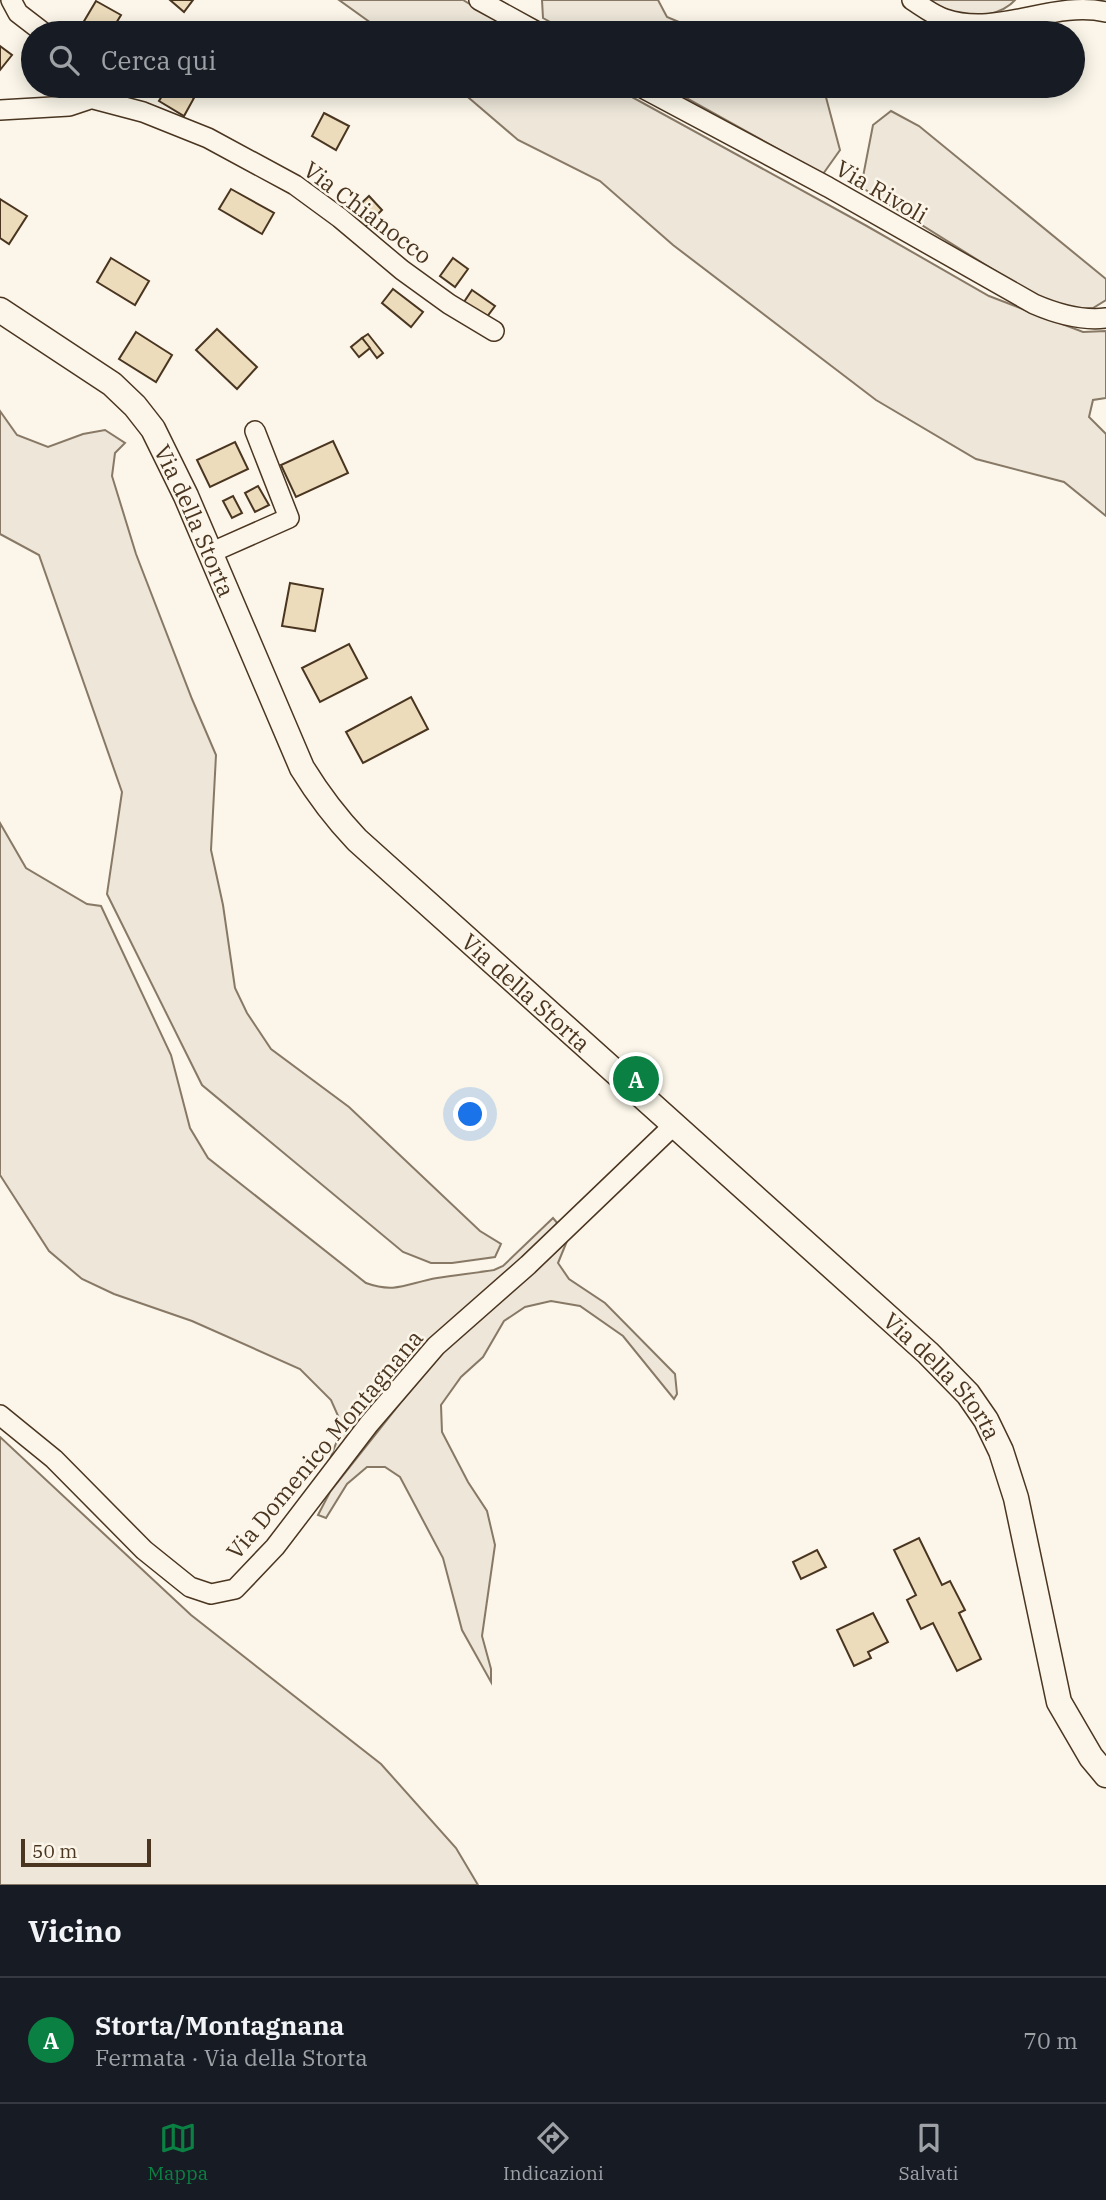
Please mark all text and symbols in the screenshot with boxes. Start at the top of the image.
search box [21,21,1085,98]
icon: search [45,41,83,79]
text: Cerca qui [101,43,216,77]
street label: Via Rivoli [830,153,934,229]
street label: Via Chianocco [298,154,438,270]
street label: Via della Storta [148,439,242,601]
street label: Via della Storta [455,926,597,1058]
pin: A [613,1053,659,1105]
your location [453,1097,487,1131]
street label: Via della Storta [877,1305,1008,1444]
street label: Via Domenico Montagnana [219,1323,429,1565]
scale bar [21,1836,150,1868]
text: 50 m [32,1839,77,1863]
text: Vicino [28,1911,122,1950]
text: Storta/Montagnana [95,2008,344,2042]
text: A [43,2025,59,2055]
text: 70 m [1023,2025,1078,2055]
text: Fermata · Via della Storta [95,2042,368,2072]
tab: Mappa [147,2119,208,2185]
tab: Indicazioni [503,2119,604,2185]
tab: Salvati [899,2119,959,2185]

